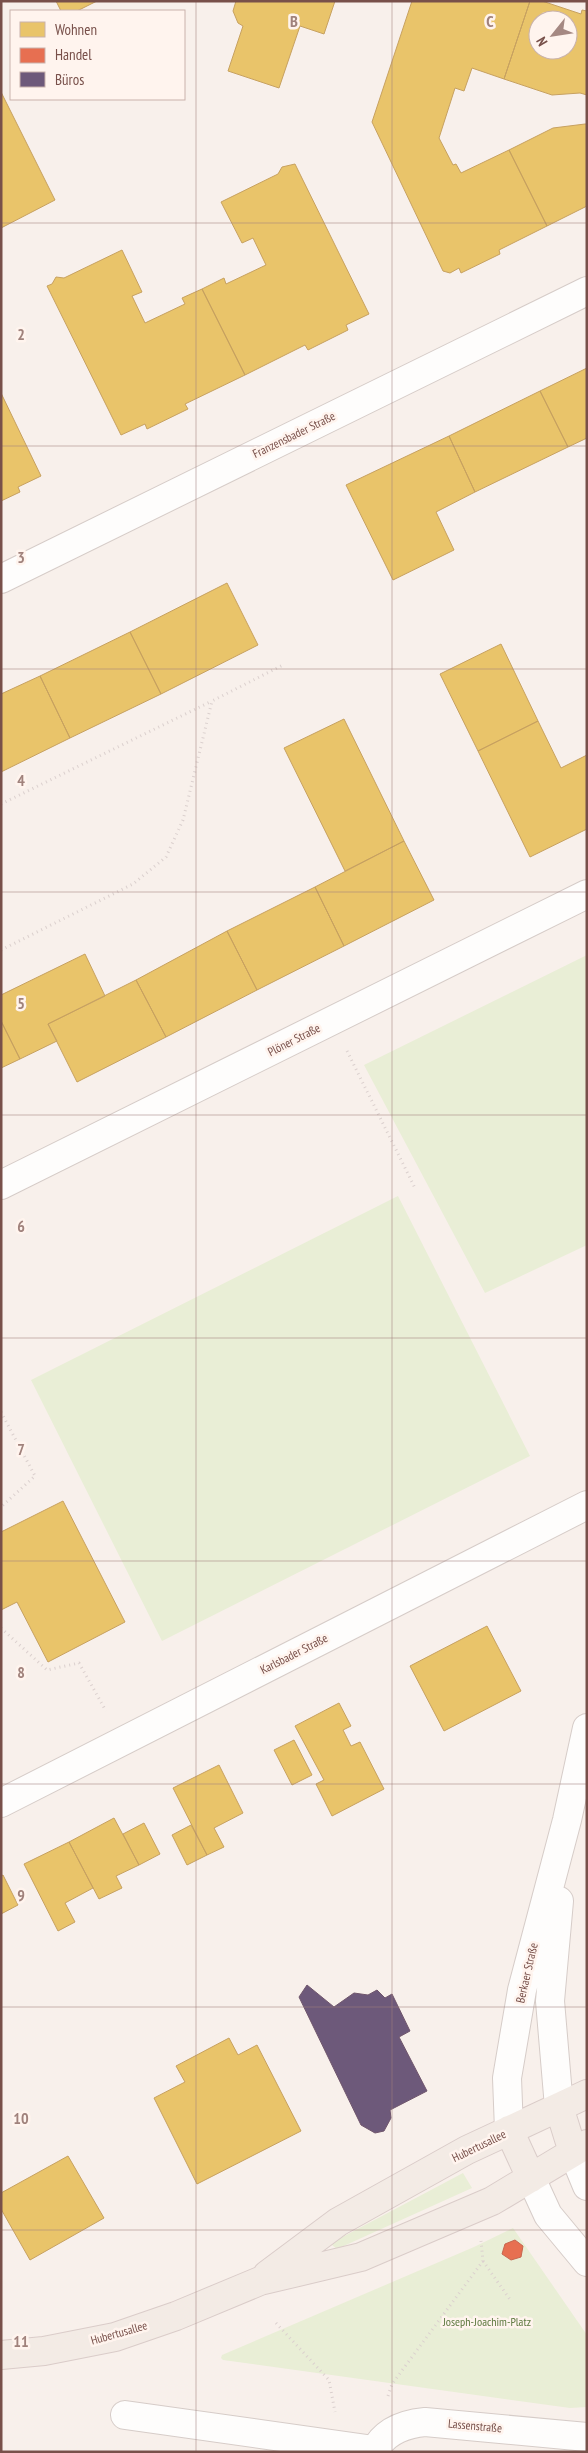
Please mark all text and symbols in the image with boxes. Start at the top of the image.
legend [10,10,185,100]
north arrow [528,10,578,60]
text: B [290,11,298,31]
text: C [486,11,494,31]
text: Wohnen [55,20,97,39]
text: N [532,34,551,49]
text: Handel [55,45,92,64]
text: Büros [55,70,84,89]
text: 2 [17,324,25,344]
street label: Franzensbader Straße [250,408,338,461]
text: 3 [17,547,25,567]
text: 4 [17,770,25,790]
text: 5 [17,993,25,1013]
street label: Plöner Straße [265,1020,323,1059]
text: 6 [17,1216,25,1236]
text: 7 [17,1439,25,1459]
street label: Karlsbader Straße [257,1630,330,1677]
text: 8 [17,1662,25,1682]
text: 9 [17,1885,25,1905]
street label: Berkaer Straße [512,1941,541,2005]
text: 10 [13,2108,29,2128]
street label: Hubertusallee [449,2126,508,2165]
park label: Joseph-Joachim-Platz [442,2314,531,2329]
street label: Hubertusallee [89,2317,149,2348]
text: 11 [13,2331,29,2351]
street label: Lassenstraße [447,2416,503,2435]

